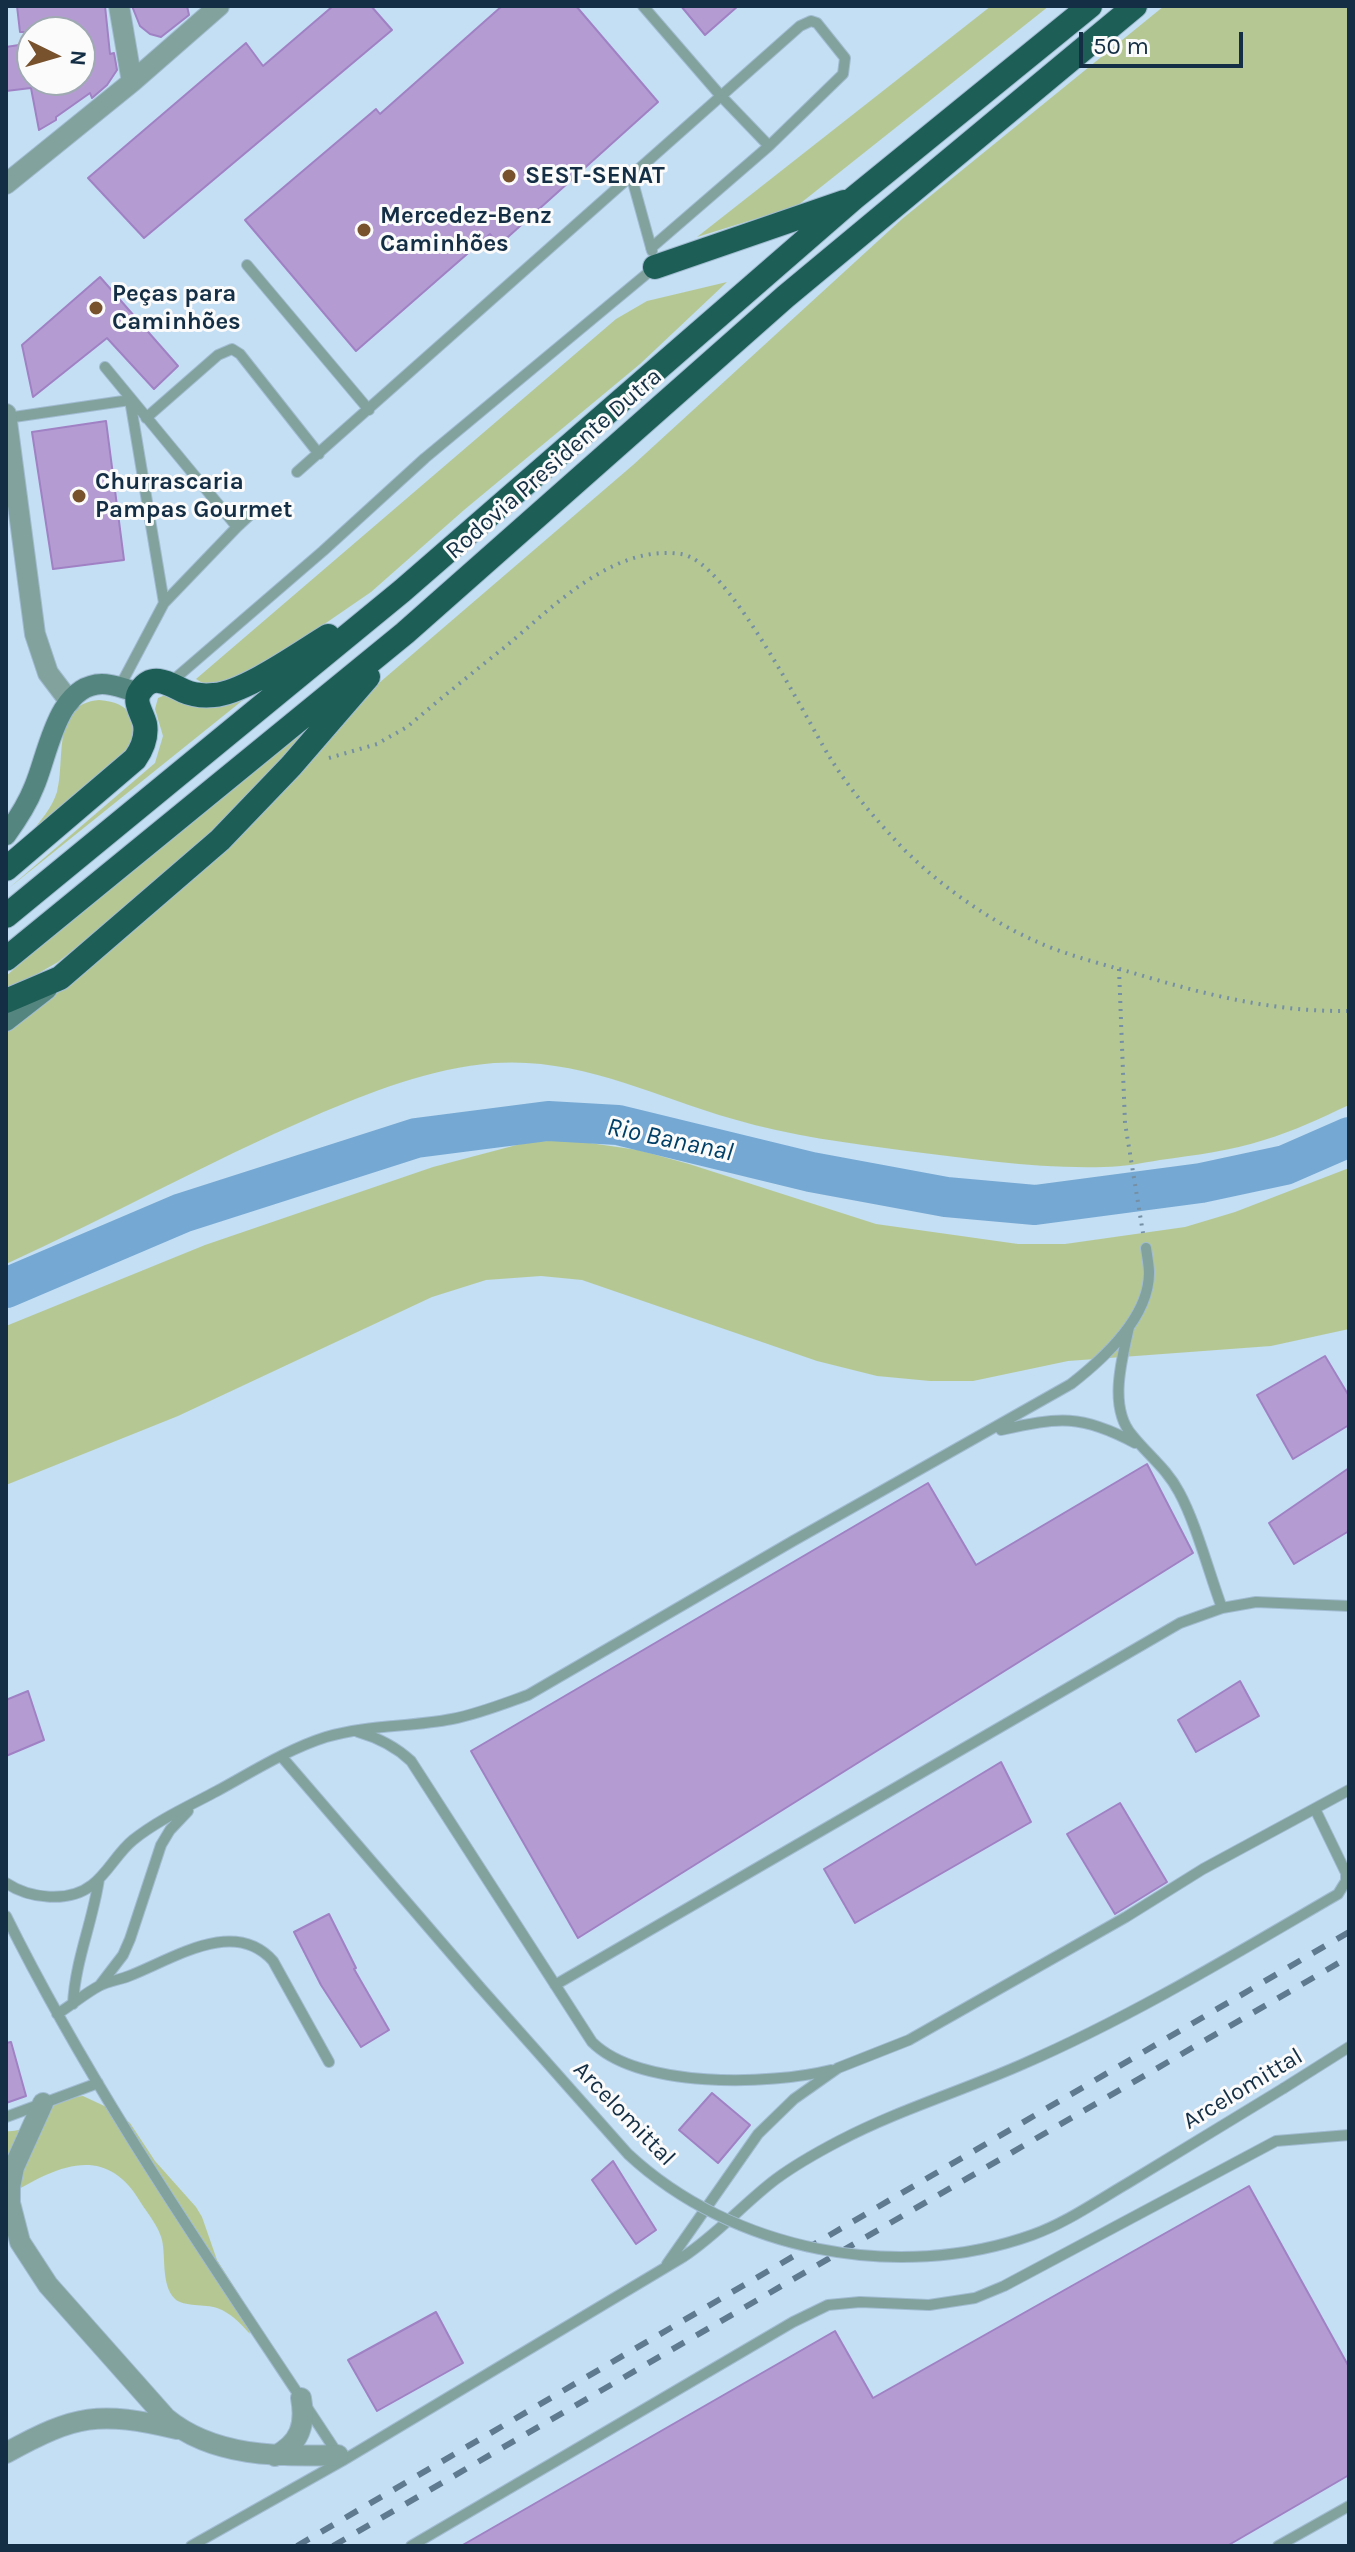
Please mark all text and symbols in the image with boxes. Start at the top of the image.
north arrow [16,16,96,96]
scale bar [1083,16,1247,66]
text: 50 m [1093,32,1149,60]
text: N [64,49,92,67]
place label: SEST-SENAT [525,162,665,190]
marker: SEST-SENAT [500,167,518,185]
place label: Mercedez-Benz Caminhões [380,202,552,258]
marker: Mercedez-Benz Caminhões [355,221,373,239]
place label: Peças para Caminhões [112,280,241,336]
marker: Peças para Caminhões [87,299,105,317]
street label: Rodovia Presidente Dutra [440,362,668,566]
place label: Churrascaria Pampas Gourmet [95,468,292,524]
marker: Churrascaria Pampas Gourmet [70,487,88,505]
water label: Rio Bananal [604,1111,736,1169]
street label: Arcelomittal [1178,2042,1308,2136]
street label: Arcelomittal [567,2056,681,2172]

